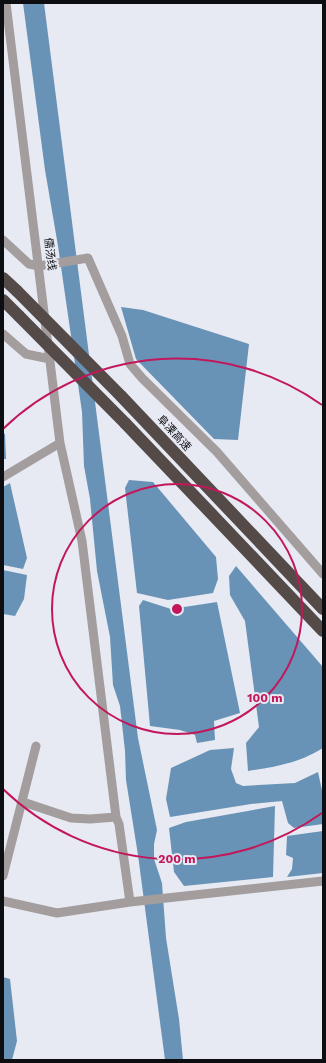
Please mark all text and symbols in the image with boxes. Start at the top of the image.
street label: 儒汤线 [42,237,58,271]
street label: 阜溧高速 [154,412,194,454]
centre of rings [170,602,184,616]
text: 100 m [247,691,283,705]
text: 200 m [158,852,196,866]

